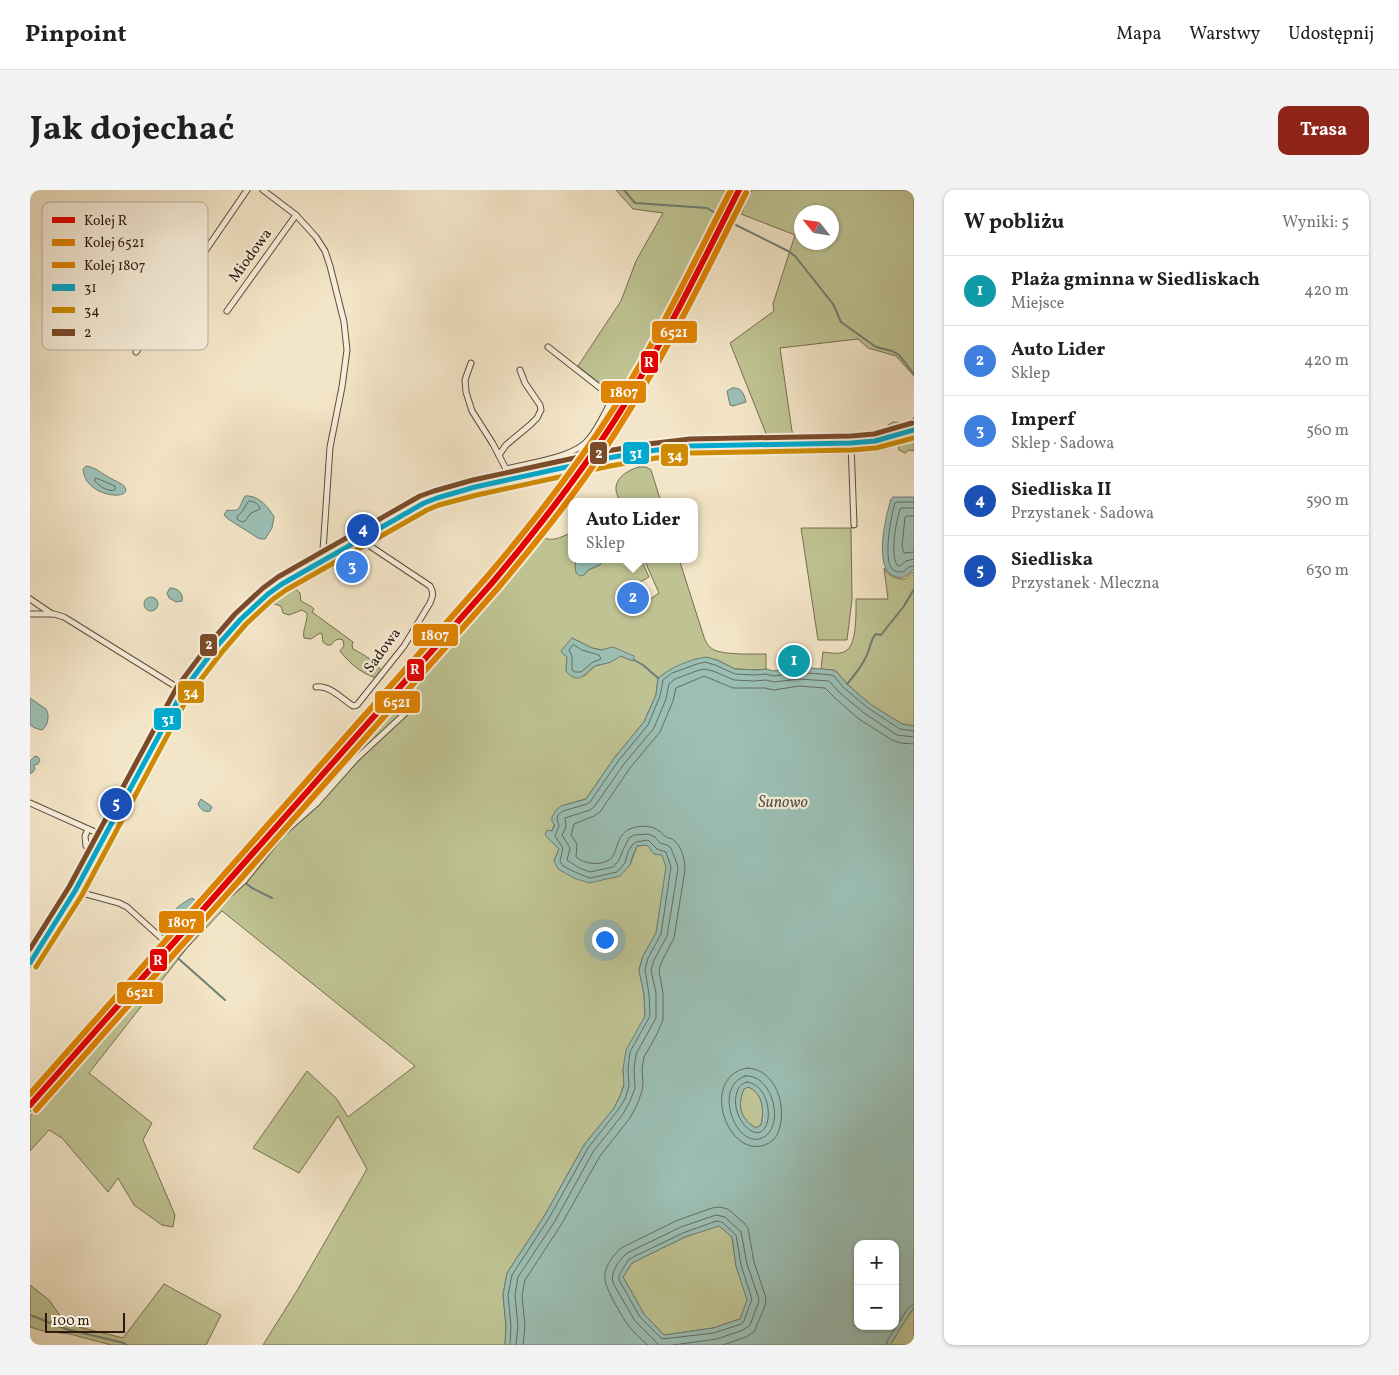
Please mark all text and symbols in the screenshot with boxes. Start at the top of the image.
text: Pinpoint [25,18,127,52]
text: Mapa [1116,22,1161,47]
text: Warstwy [1189,22,1260,47]
text: Udostępnij [1288,22,1374,47]
text: Jak dojechać [30,106,234,154]
button: Trasa [1278,106,1369,155]
legend [42,202,208,350]
north arrow [794,205,839,250]
text: W pobliżu [964,208,1064,237]
text: Kolej R [84,212,128,231]
text: Wyniki: 5 [1282,212,1349,234]
street label: Miodowa [224,225,278,287]
text: Kolej 6521 [84,234,145,253]
text: Kolej 1807 [84,257,146,276]
text: Plaża gminna w Siedliskach [1011,267,1260,293]
text: 31 [84,279,97,298]
text: 1 [977,280,983,302]
text: 420 m [1304,280,1349,302]
text: Miejsce [1011,293,1064,315]
text: 34 [84,302,100,321]
line badge: 6521 [651,320,698,344]
text: 2 [84,324,92,343]
text: 6521 [660,324,688,343]
text: Auto Lider [1011,337,1105,363]
line badge: R [640,350,659,374]
text: 2 [976,350,984,372]
text: 420 m [1304,350,1349,372]
text: R [644,354,654,373]
text: Sklep [1011,363,1050,385]
line badge: 1807 [600,380,647,404]
text: 1807 [610,384,639,403]
text: Imperf [1011,407,1075,433]
text: 3 [976,420,984,442]
text: 560 m [1306,420,1349,442]
text: Sklep · Sadowa [1011,433,1114,455]
line badge: 2 [589,441,608,465]
line badge: 31 [622,441,650,465]
line badge: 34 [660,443,689,467]
text: 2 [595,445,603,464]
text: 31 [630,445,642,464]
text: 34 [667,447,683,466]
text: Siedliska II [1011,477,1111,503]
text: 4 [975,490,985,512]
text: 590 m [1306,490,1349,512]
popup [568,498,698,563]
text: Przystanek · Sadowa [1011,503,1154,525]
text: Auto Lider [586,507,680,533]
pin: 4 [347,511,379,549]
text: Sklep [586,533,625,555]
text: Siedliska [1011,547,1093,573]
pin: 3 [336,548,368,586]
text: 5 [976,560,984,582]
text: 630 m [1306,560,1349,582]
text: Przystanek · Mleczna [1011,573,1159,595]
pin: 2 [617,579,649,617]
line badge: 1807 [412,623,459,647]
street label: Sadowa [359,624,407,678]
text: 1807 [421,627,450,646]
line badge: 2 [199,633,218,657]
text: 2 [205,636,213,655]
pin: 1 [778,642,810,680]
line badge: R [406,658,425,682]
text: R [410,661,420,680]
line badge: 34 [177,680,205,704]
text: 34 [183,684,199,703]
line badge: 6521 [374,690,421,714]
text: 6521 [383,694,411,713]
line badge: 31 [153,707,182,731]
text: 31 [162,711,174,730]
pin: 5 [100,785,132,823]
water label: Sunowo [758,792,808,814]
line badge: 1807 [158,910,205,934]
text: 1807 [168,914,197,933]
your location [592,927,618,953]
line badge: R [149,948,168,972]
text: R [153,952,163,971]
line badge: 6521 [116,981,164,1005]
text: 6521 [126,984,154,1003]
map controls [854,1240,899,1330]
button: + [854,1240,899,1285]
button: − [854,1285,899,1330]
scale bar [45,1310,125,1333]
text: 100 m [52,1312,90,1331]

